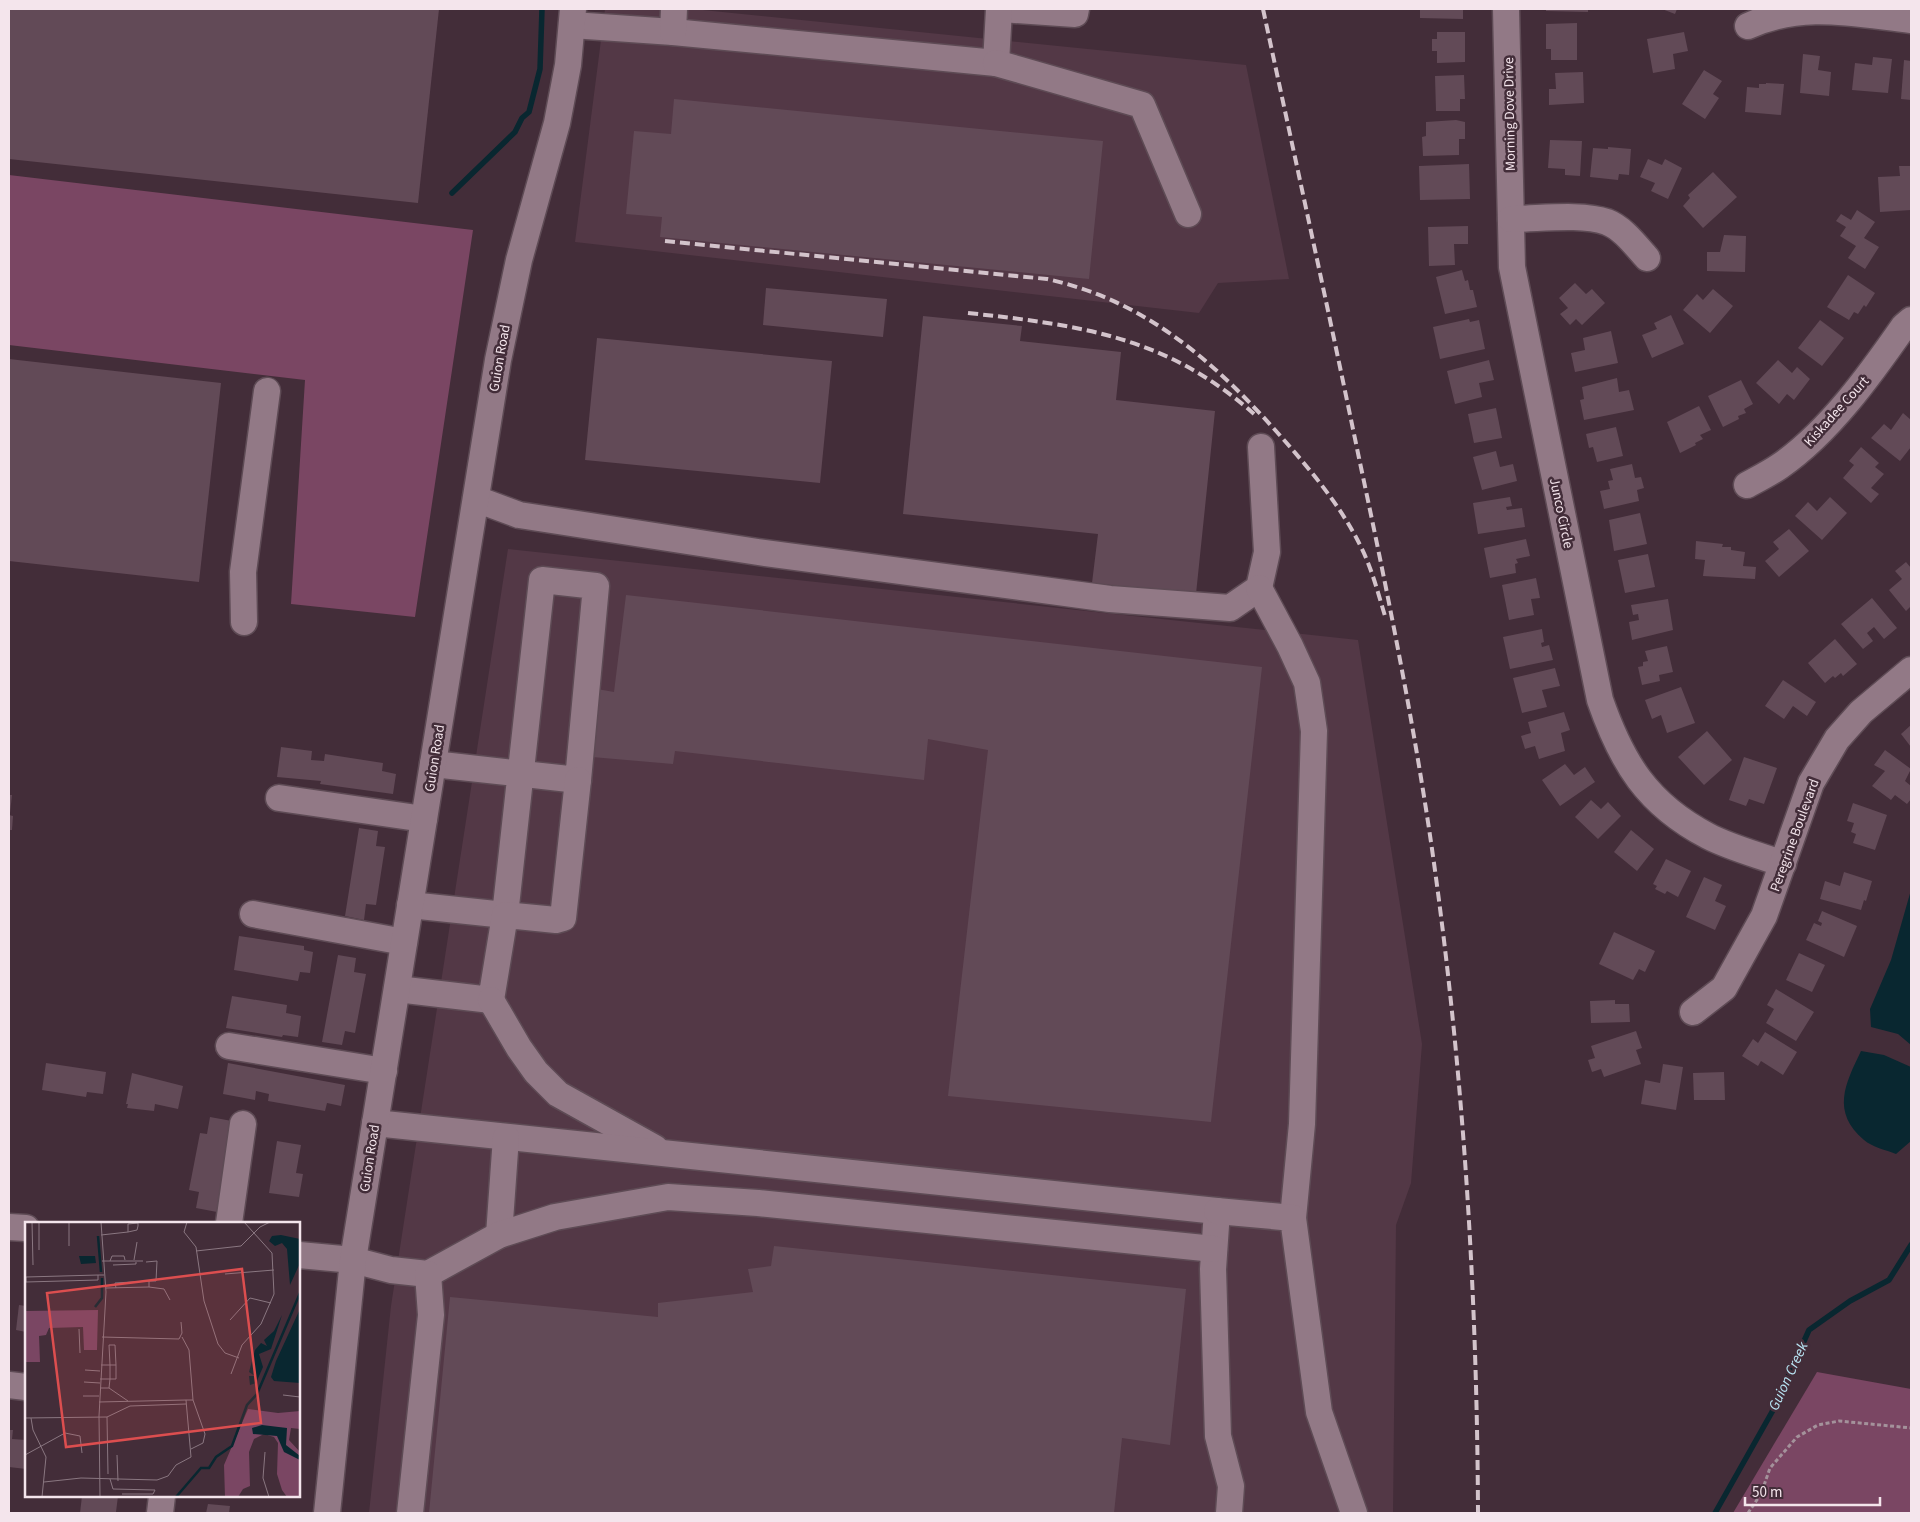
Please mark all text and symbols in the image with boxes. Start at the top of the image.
street label: Morning Dove Drive [1499,57,1521,171]
street label: Guion Road [484,323,516,393]
street label: Kiskadee Court [1800,372,1874,451]
street label: Junco Circle [1544,476,1578,550]
street label: Guion Road [420,723,450,793]
street label: Peregrine Boulevard [1765,776,1825,895]
street label: Guion Road [355,1123,385,1193]
inset map [25,1222,300,1497]
water label: Guion Creek [1763,1338,1814,1414]
scale bar [1745,1474,1880,1506]
text: 50 m [1752,1482,1782,1503]

